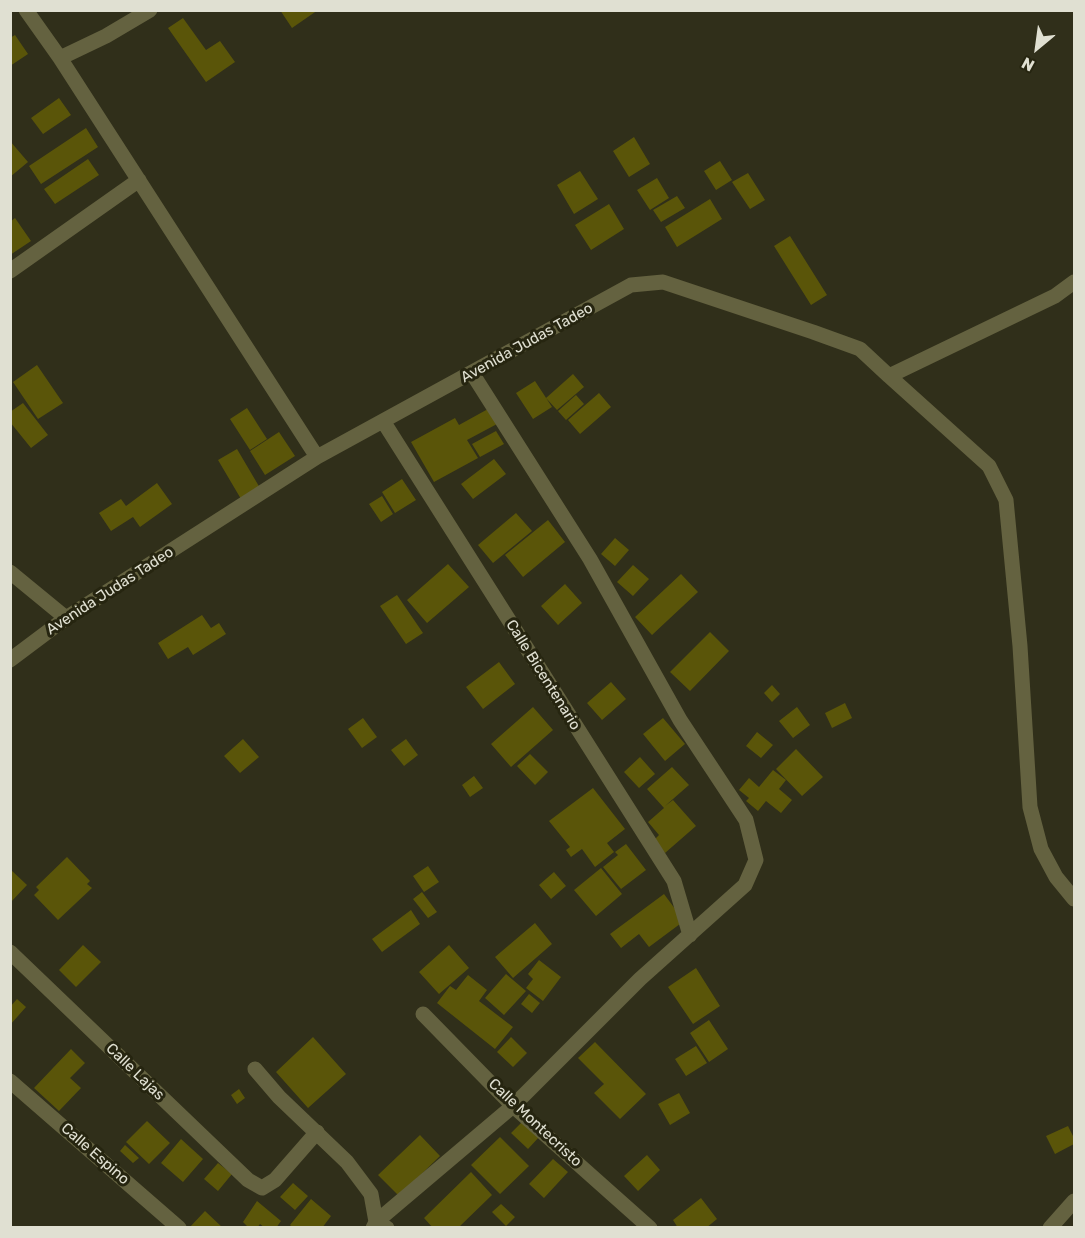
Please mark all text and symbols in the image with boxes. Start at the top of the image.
north arrow [1007,18,1067,78]
text: N [1018,53,1038,75]
street label: Avenida Judas Tadeo [458,299,596,387]
street label: Avenida Judas Tadeo [43,543,177,639]
street label: Calle Bicentenario [502,617,584,733]
street label: Calle Lajas [102,1040,168,1104]
street label: Calle Montecristo [485,1075,585,1171]
street label: Calle Espino [57,1119,133,1189]

